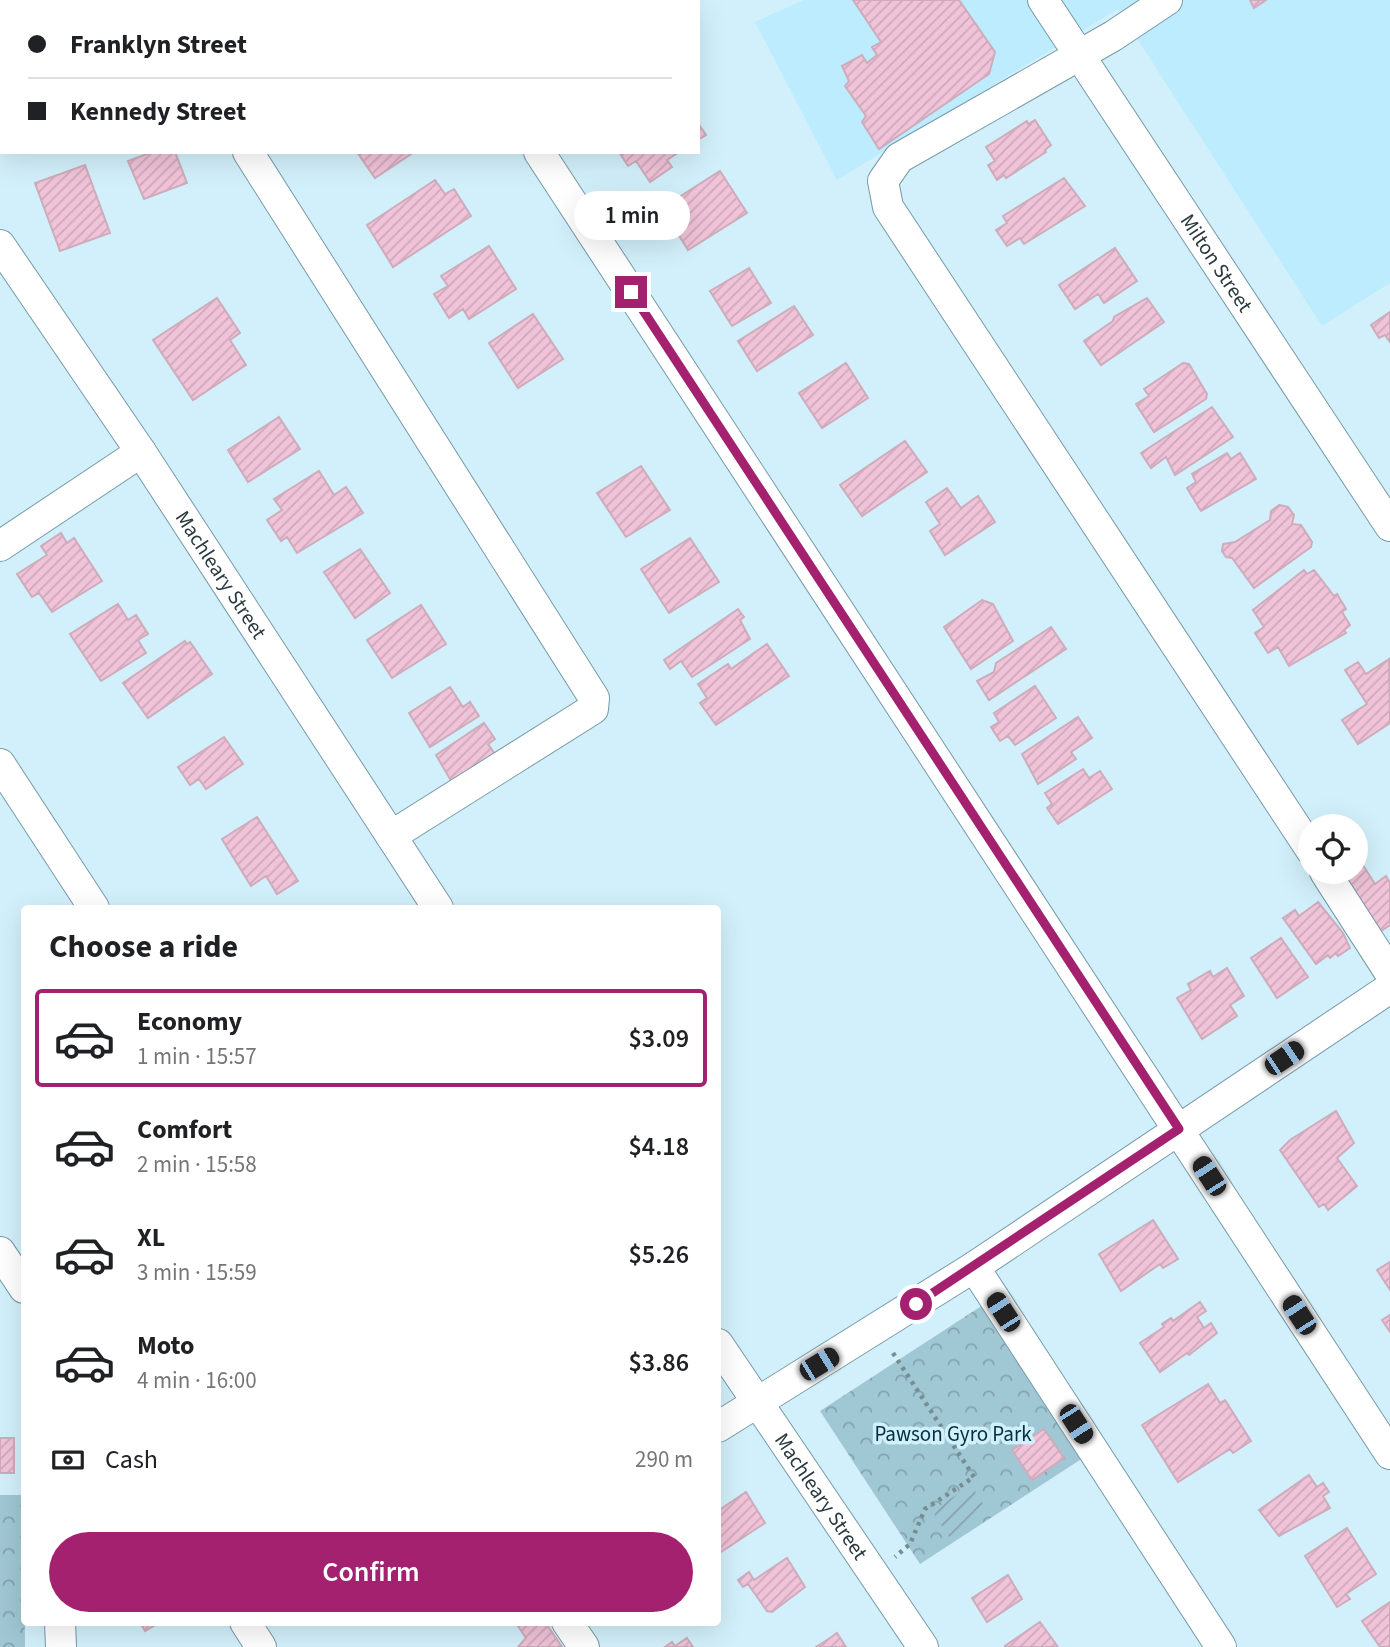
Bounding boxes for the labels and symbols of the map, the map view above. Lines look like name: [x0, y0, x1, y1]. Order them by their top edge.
callout: 1 min: [573, 190, 689, 240]
street label: Milton Street: [1173, 208, 1260, 318]
route end: [615, 276, 647, 308]
street label: Machleary Street: [168, 505, 274, 645]
car: [1261, 1038, 1308, 1078]
car: [1189, 1153, 1230, 1199]
route start: [900, 1288, 932, 1320]
car: [983, 1289, 1024, 1335]
car: [1279, 1292, 1320, 1338]
car: [796, 1344, 843, 1384]
car: [1056, 1401, 1097, 1447]
park label: Pawson Gyro Park: [874, 1419, 1032, 1449]
street label: Machleary Street: [767, 1427, 875, 1566]

